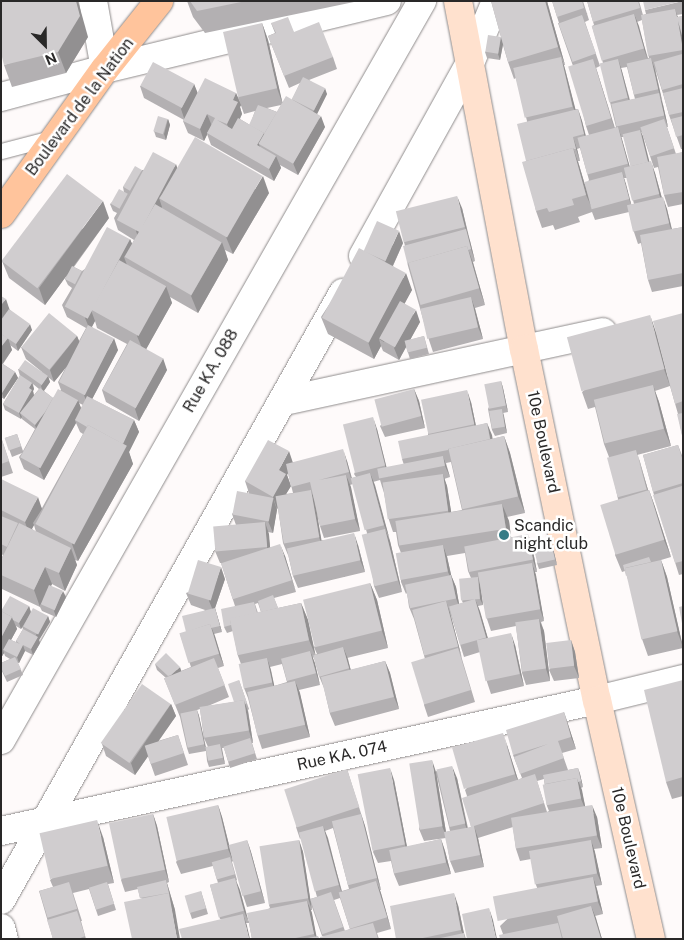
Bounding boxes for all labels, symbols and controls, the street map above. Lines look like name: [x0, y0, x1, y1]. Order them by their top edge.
north arrow: [20, 20, 70, 70]
street label: Boulevard de la Nation: [22, 34, 138, 180]
street label: Rue KA. 088: [179, 326, 243, 416]
street label: 10e Boulevard: [523, 389, 563, 495]
place label: Scandic night club: [514, 516, 588, 554]
marker: Scandic night club: [498, 529, 510, 541]
street label: Rue KA. 074: [295, 737, 389, 775]
street label: 10e Boulevard: [607, 785, 649, 891]

